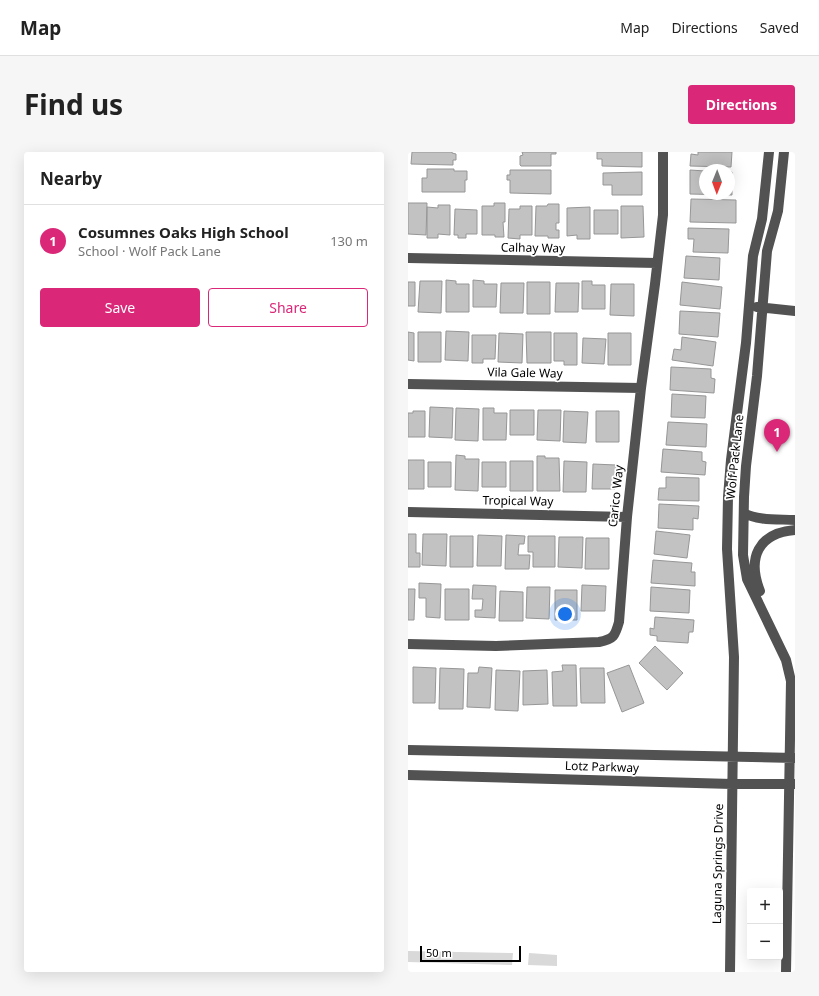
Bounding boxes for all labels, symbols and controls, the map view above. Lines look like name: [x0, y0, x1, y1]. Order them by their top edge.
text: Map: [20, 15, 61, 41]
text: Map: [620, 18, 649, 37]
text: Directions: [671, 18, 738, 37]
text: Saved: [760, 18, 799, 37]
text: Find us: [24, 85, 123, 123]
button: Directions: [688, 85, 795, 124]
north arrow: [699, 164, 735, 200]
text: Nearby: [40, 167, 102, 190]
text: Cosumnes Oaks High School: [78, 222, 289, 242]
text: 1: [49, 232, 57, 250]
text: 130 m: [330, 232, 368, 250]
street label: Calhay Way: [501, 238, 566, 257]
text: School · Wolf Pack Lane: [78, 242, 221, 260]
button: Save: [40, 288, 200, 327]
button: Share: [208, 288, 368, 327]
street label: Vila Gale Way: [487, 363, 564, 382]
street label: Wolf Pack Lane: [722, 414, 747, 500]
pin: 1: [764, 419, 790, 452]
street label: Carico Way: [604, 463, 627, 528]
street label: Tropical Way: [482, 491, 555, 510]
your location: [555, 604, 575, 624]
street label: Lotz Parkway: [565, 757, 640, 776]
street label: Laguna Springs Drive: [708, 803, 727, 924]
map controls: [747, 888, 783, 960]
button: +: [747, 888, 783, 924]
button: −: [747, 924, 783, 960]
scale bar: [420, 944, 521, 963]
text: 50 m: [426, 945, 452, 960]

